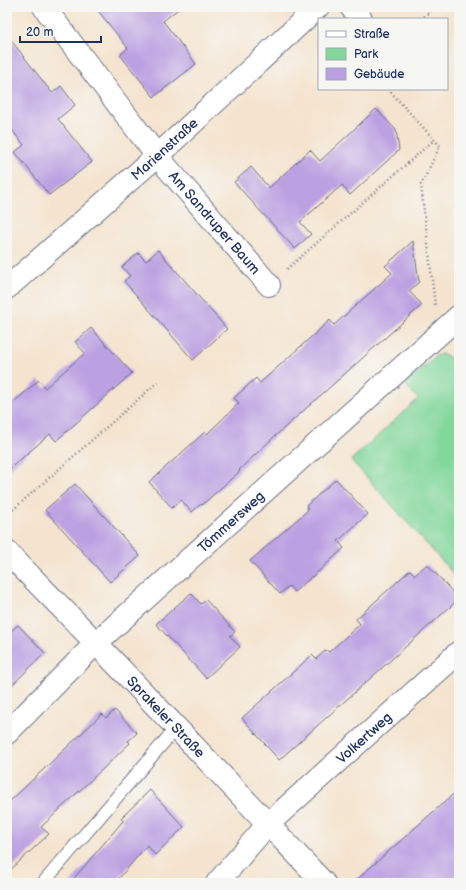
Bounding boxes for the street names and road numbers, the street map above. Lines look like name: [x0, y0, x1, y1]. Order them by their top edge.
street label: Marienstraße: [127, 114, 201, 184]
street label: Am Sandruper Baum: [165, 167, 264, 278]
street label: Tömmersweg: [194, 487, 268, 556]
street label: Sprakeler Straße: [123, 673, 209, 761]
street label: Volkertweg: [333, 708, 395, 767]

